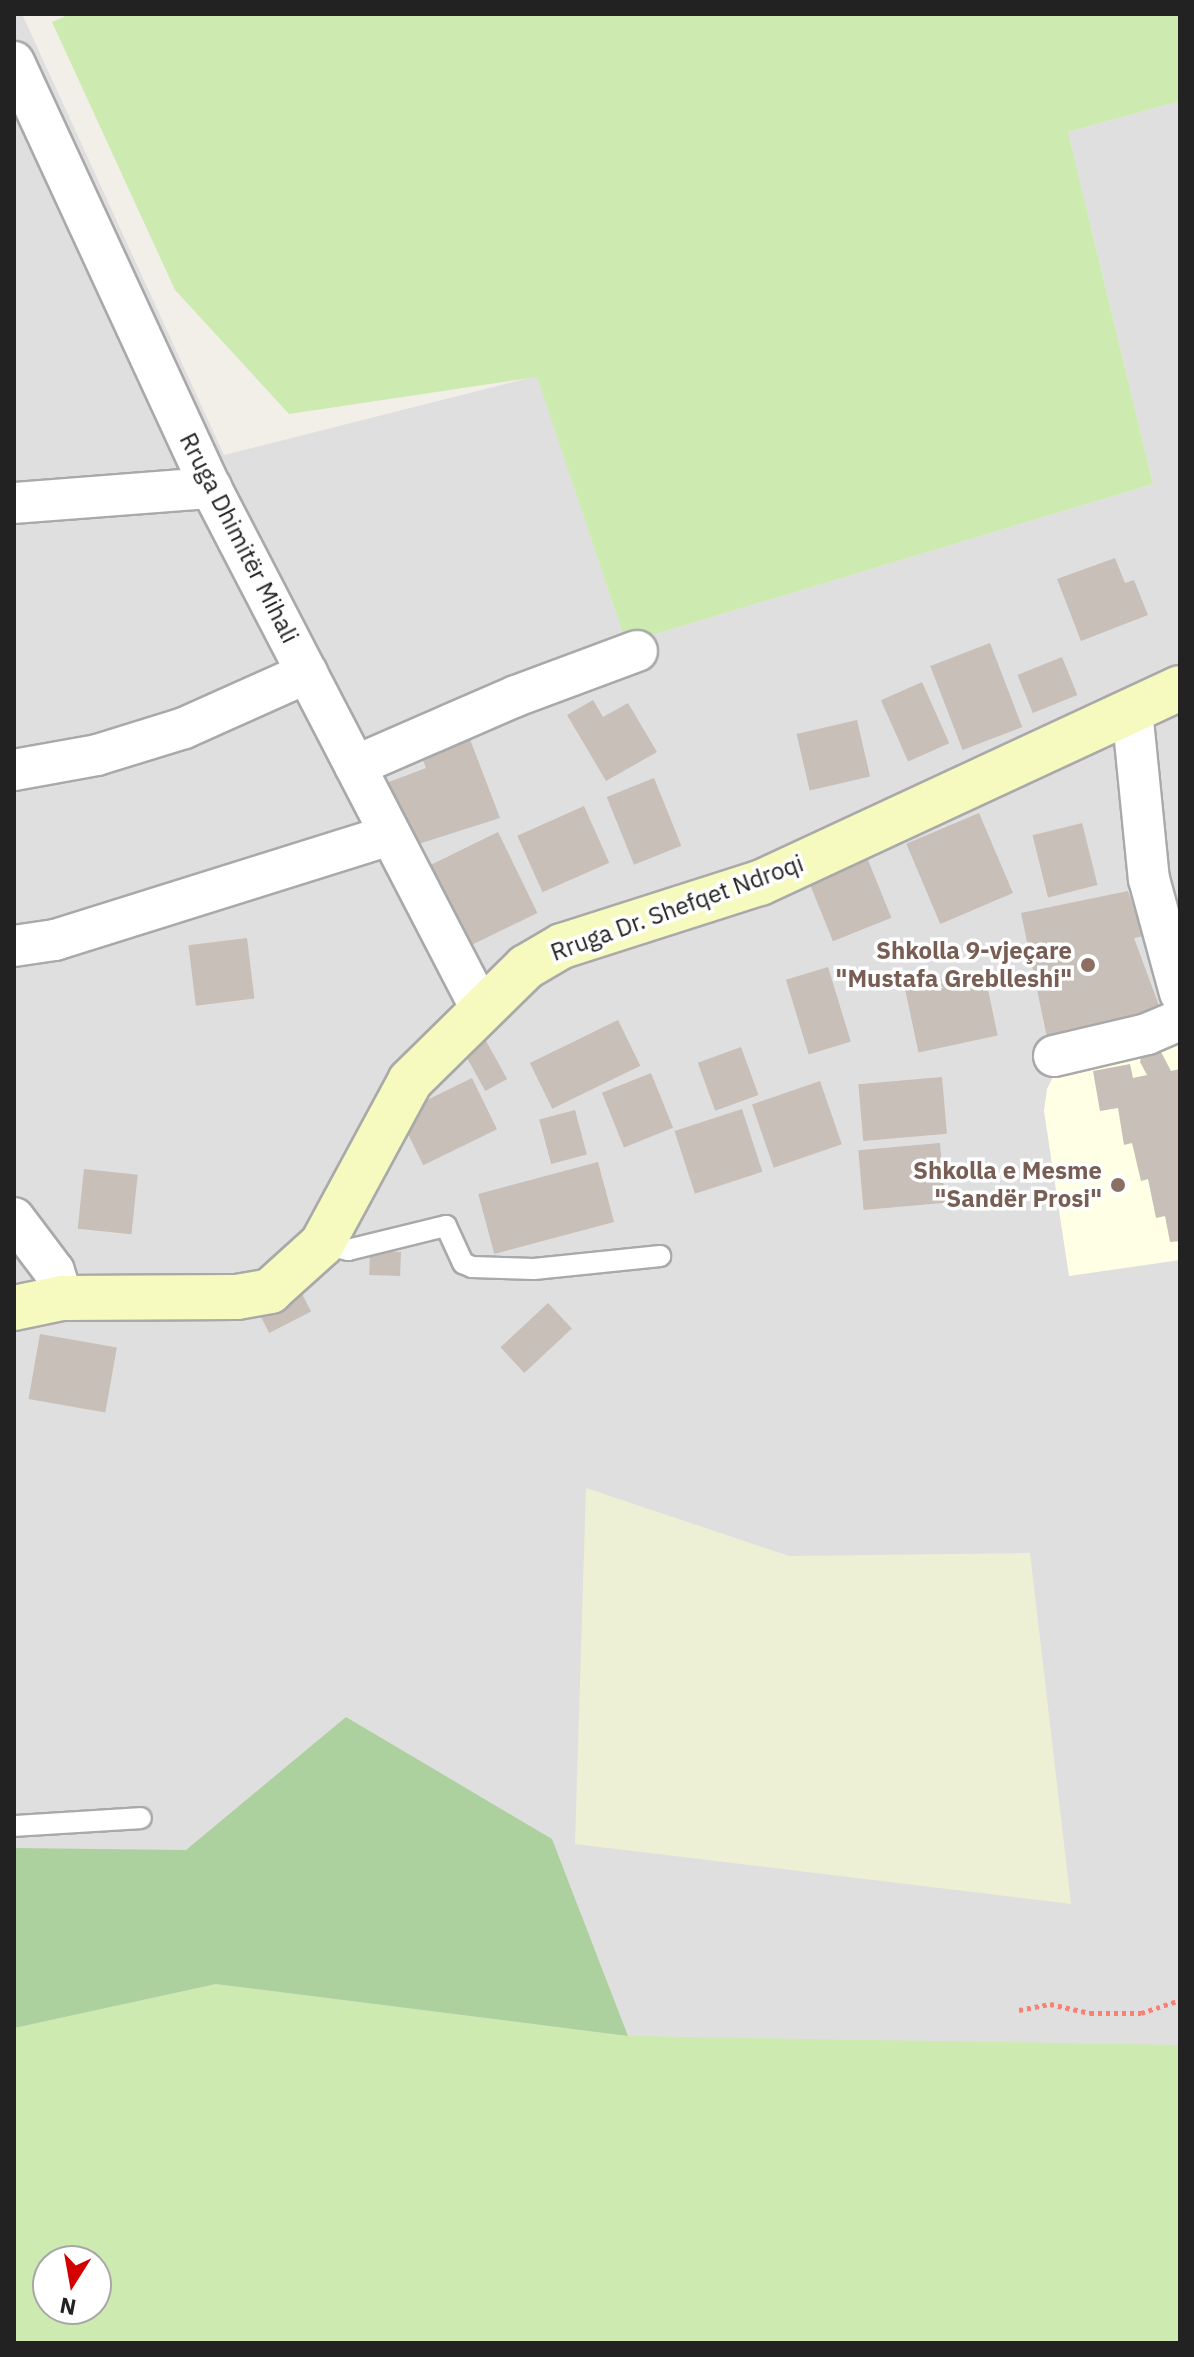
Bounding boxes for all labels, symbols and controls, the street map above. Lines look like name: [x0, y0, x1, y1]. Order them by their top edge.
street label: Rruga Dhimitër Mihali: [174, 428, 304, 648]
street label: Rruga Dr. Shefqet Ndroqi: [547, 849, 807, 967]
place label: Shkolla 9-vjeçare "Mustafa Greblleshi": [836, 937, 1072, 993]
marker: Shkolla 9-vjeçare "Mustafa Greblleshi": [1079, 956, 1097, 974]
place label: Shkolla e Mesme "Sandër Prosi": [913, 1157, 1102, 1213]
marker: Shkolla e Mesme "Sandër Prosi": [1109, 1176, 1127, 1194]
north arrow: [32, 2245, 112, 2325]
text: N: [57, 2291, 78, 2323]

